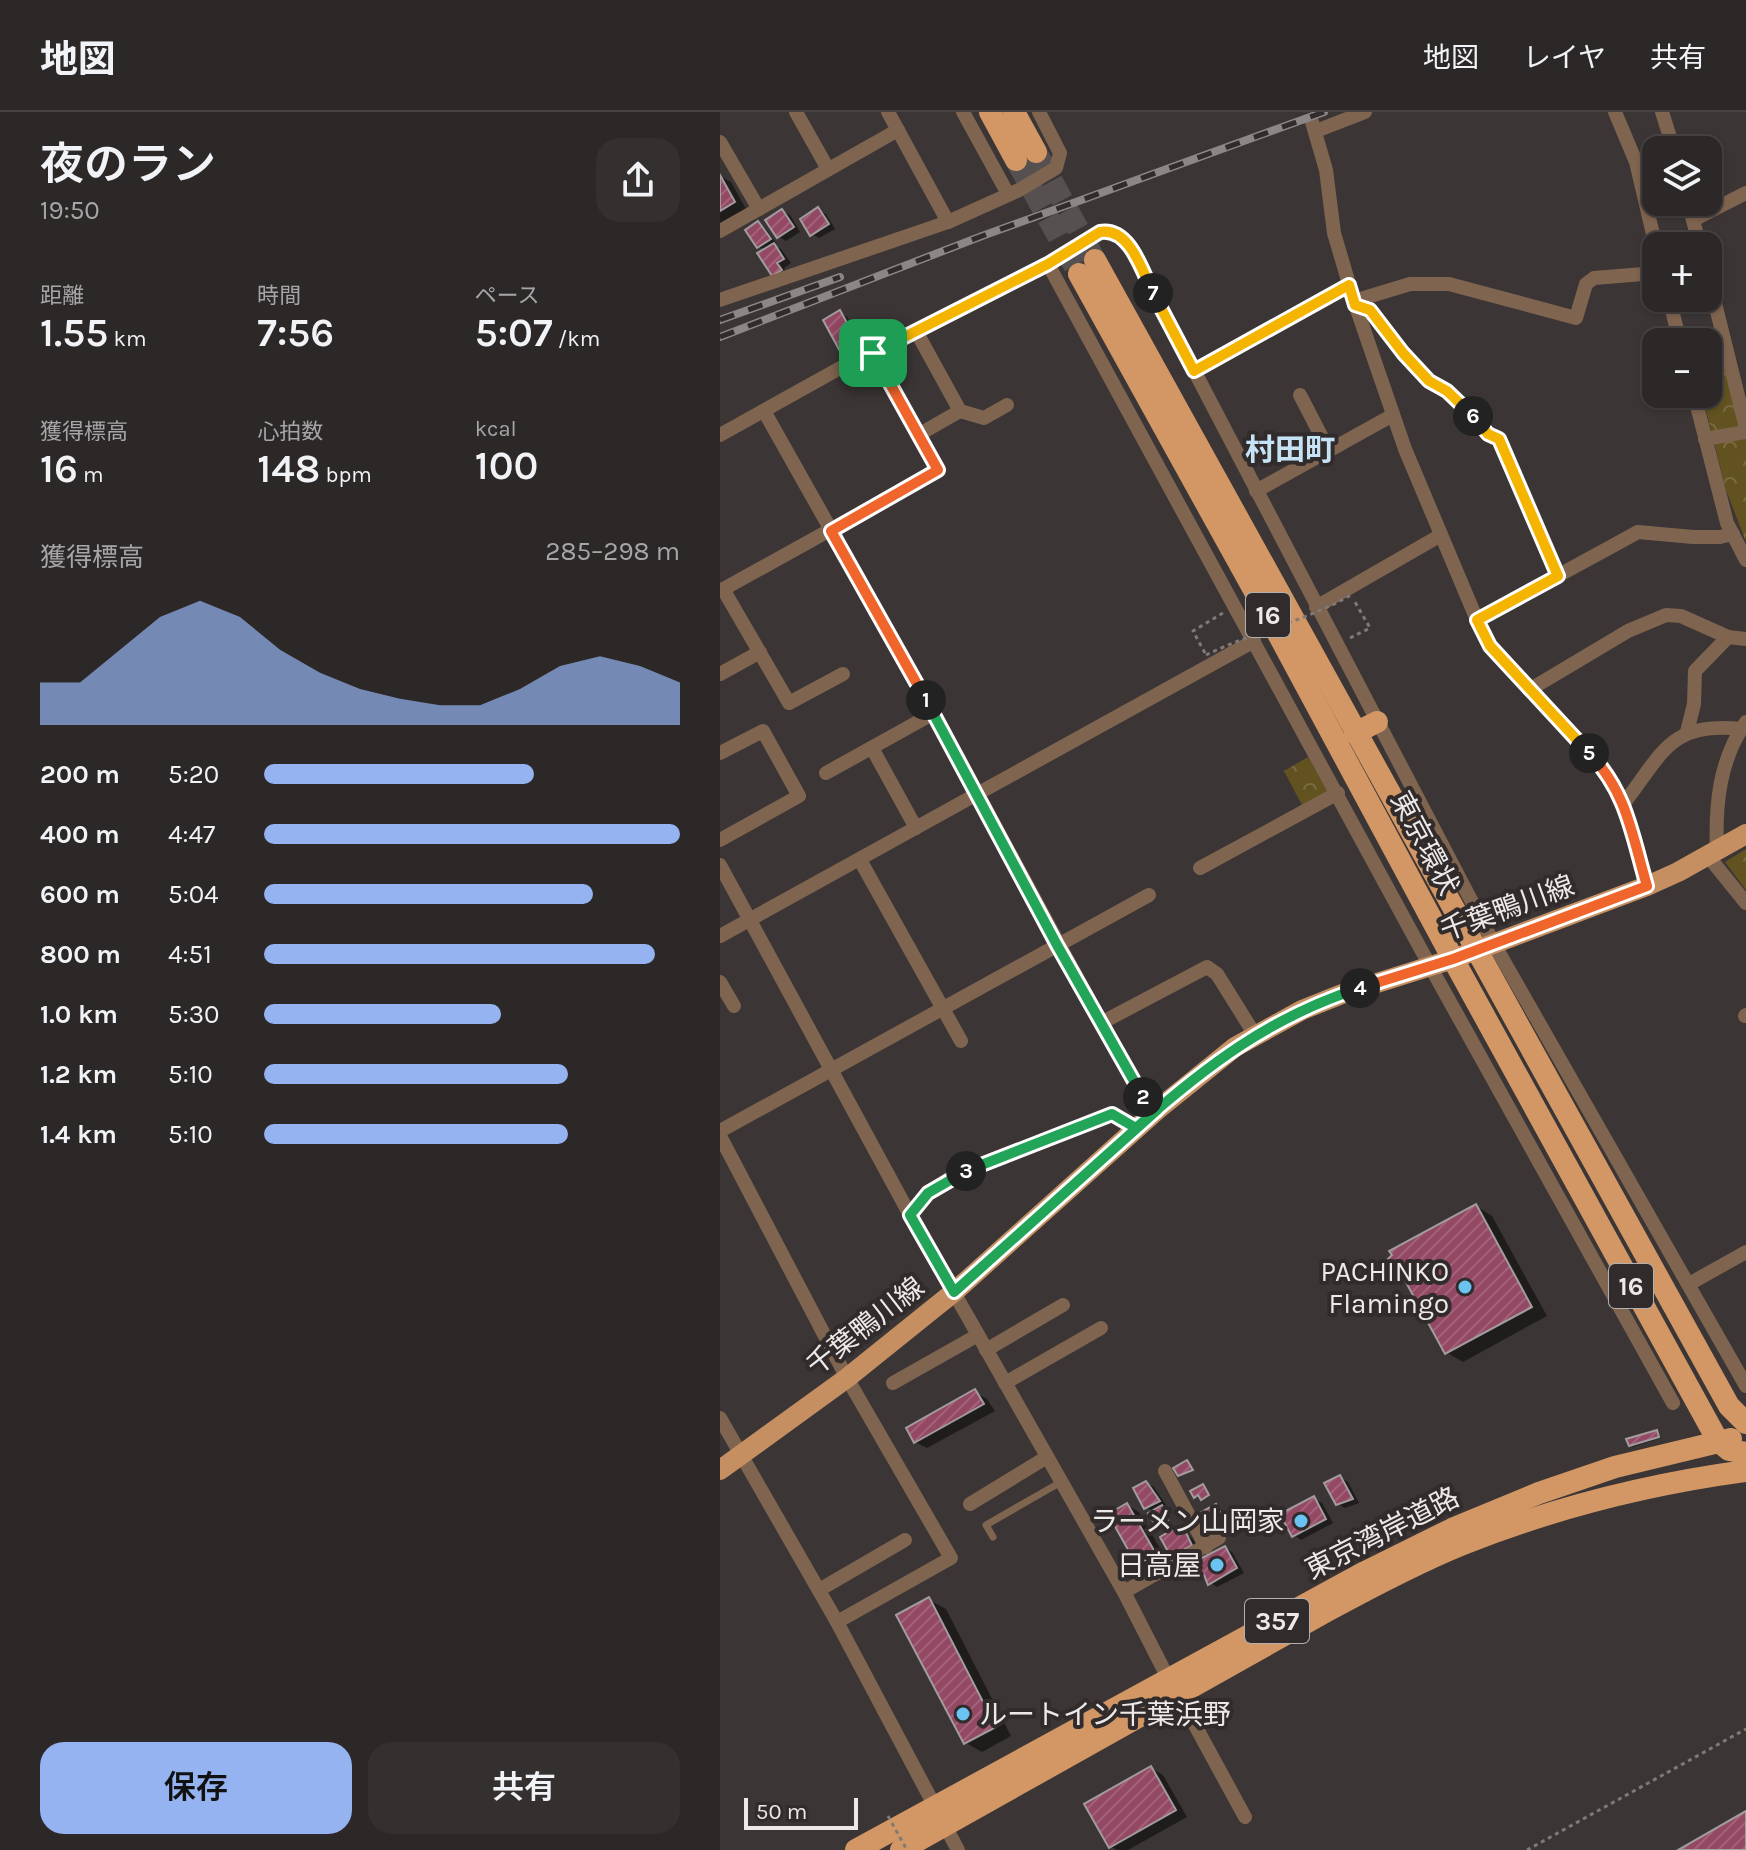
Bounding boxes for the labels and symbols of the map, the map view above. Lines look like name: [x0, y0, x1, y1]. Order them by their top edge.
pin: 7: [1133, 273, 1173, 313]
pin: [839, 319, 907, 387]
pin: 6: [1453, 396, 1493, 436]
district label: 村田町: [1245, 432, 1335, 468]
road number: 16: [1246, 593, 1290, 637]
pin: 1: [906, 680, 946, 720]
pin: 5: [1569, 733, 1609, 773]
street label: 東京環状: [1384, 786, 1466, 900]
street label: 千葉鴨川線: [1436, 869, 1578, 947]
pin: 4: [1340, 968, 1380, 1008]
pin: 2: [1123, 1077, 1163, 1117]
pin: 3: [946, 1151, 986, 1191]
place label: PACHINKO Flamingo: [1321, 1255, 1449, 1320]
road number: 16: [1609, 1264, 1653, 1308]
street label: 千葉鴨川線: [800, 1270, 930, 1382]
marker: PACHINKO Flamingo: [1456, 1278, 1474, 1296]
street label: 東京湾岸道路: [1300, 1480, 1464, 1586]
place label: ラーメン山岡家: [1090, 1505, 1285, 1538]
marker: ラーメン山岡家: [1292, 1512, 1310, 1530]
place label: 日高屋: [1117, 1549, 1201, 1582]
marker: 日高屋: [1208, 1556, 1226, 1574]
road number: 357: [1245, 1599, 1309, 1643]
place label: ルートイン千葉浜野: [979, 1698, 1231, 1731]
marker: ルートイン千葉浜野: [954, 1705, 972, 1723]
scale bar: [744, 1794, 858, 1830]

